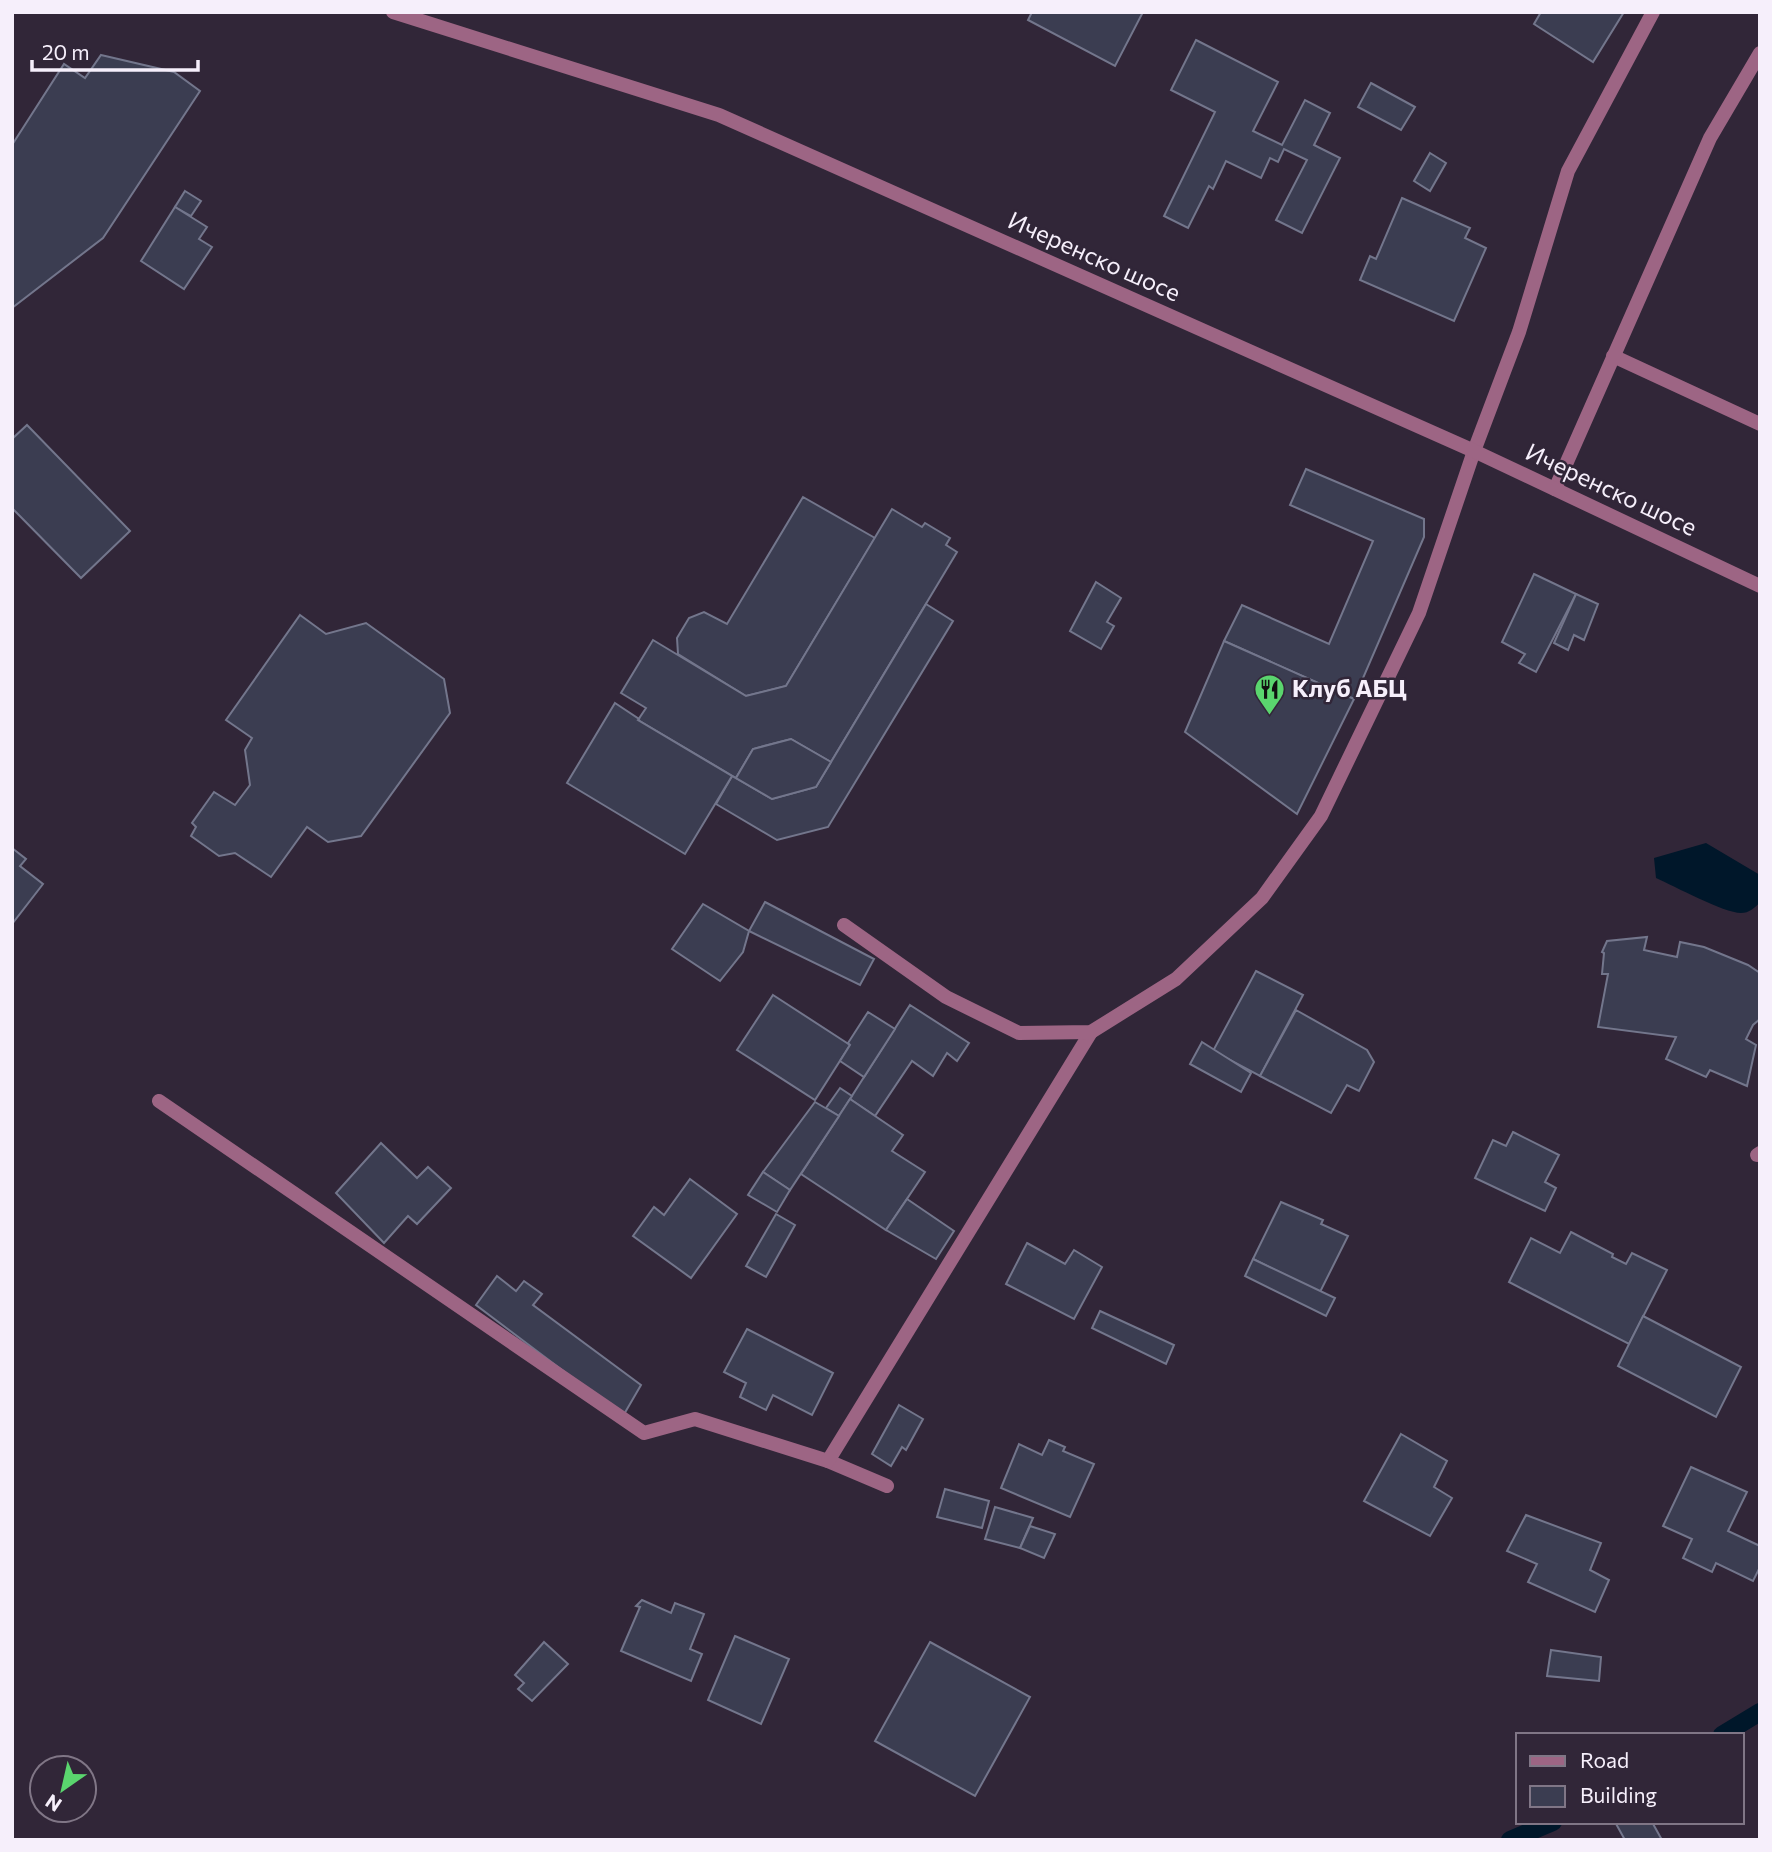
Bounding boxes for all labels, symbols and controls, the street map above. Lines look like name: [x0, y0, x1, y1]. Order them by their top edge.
scale bar: [32, 28, 198, 72]
text: 20 m: [42, 39, 90, 64]
street label: Ичеренско шосе: [1004, 205, 1185, 307]
street label: Ичеренско шосе: [1521, 436, 1702, 541]
restaurant icon: Клуб АБЦ: [1252, 672, 1286, 716]
place label: Клуб АБЦ: [1292, 673, 1407, 702]
legend: [1516, 1733, 1744, 1824]
text: Road: [1580, 1747, 1629, 1772]
north arrow: [28, 1754, 98, 1824]
text: Building: [1580, 1782, 1657, 1807]
text: N: [41, 1790, 66, 1817]

